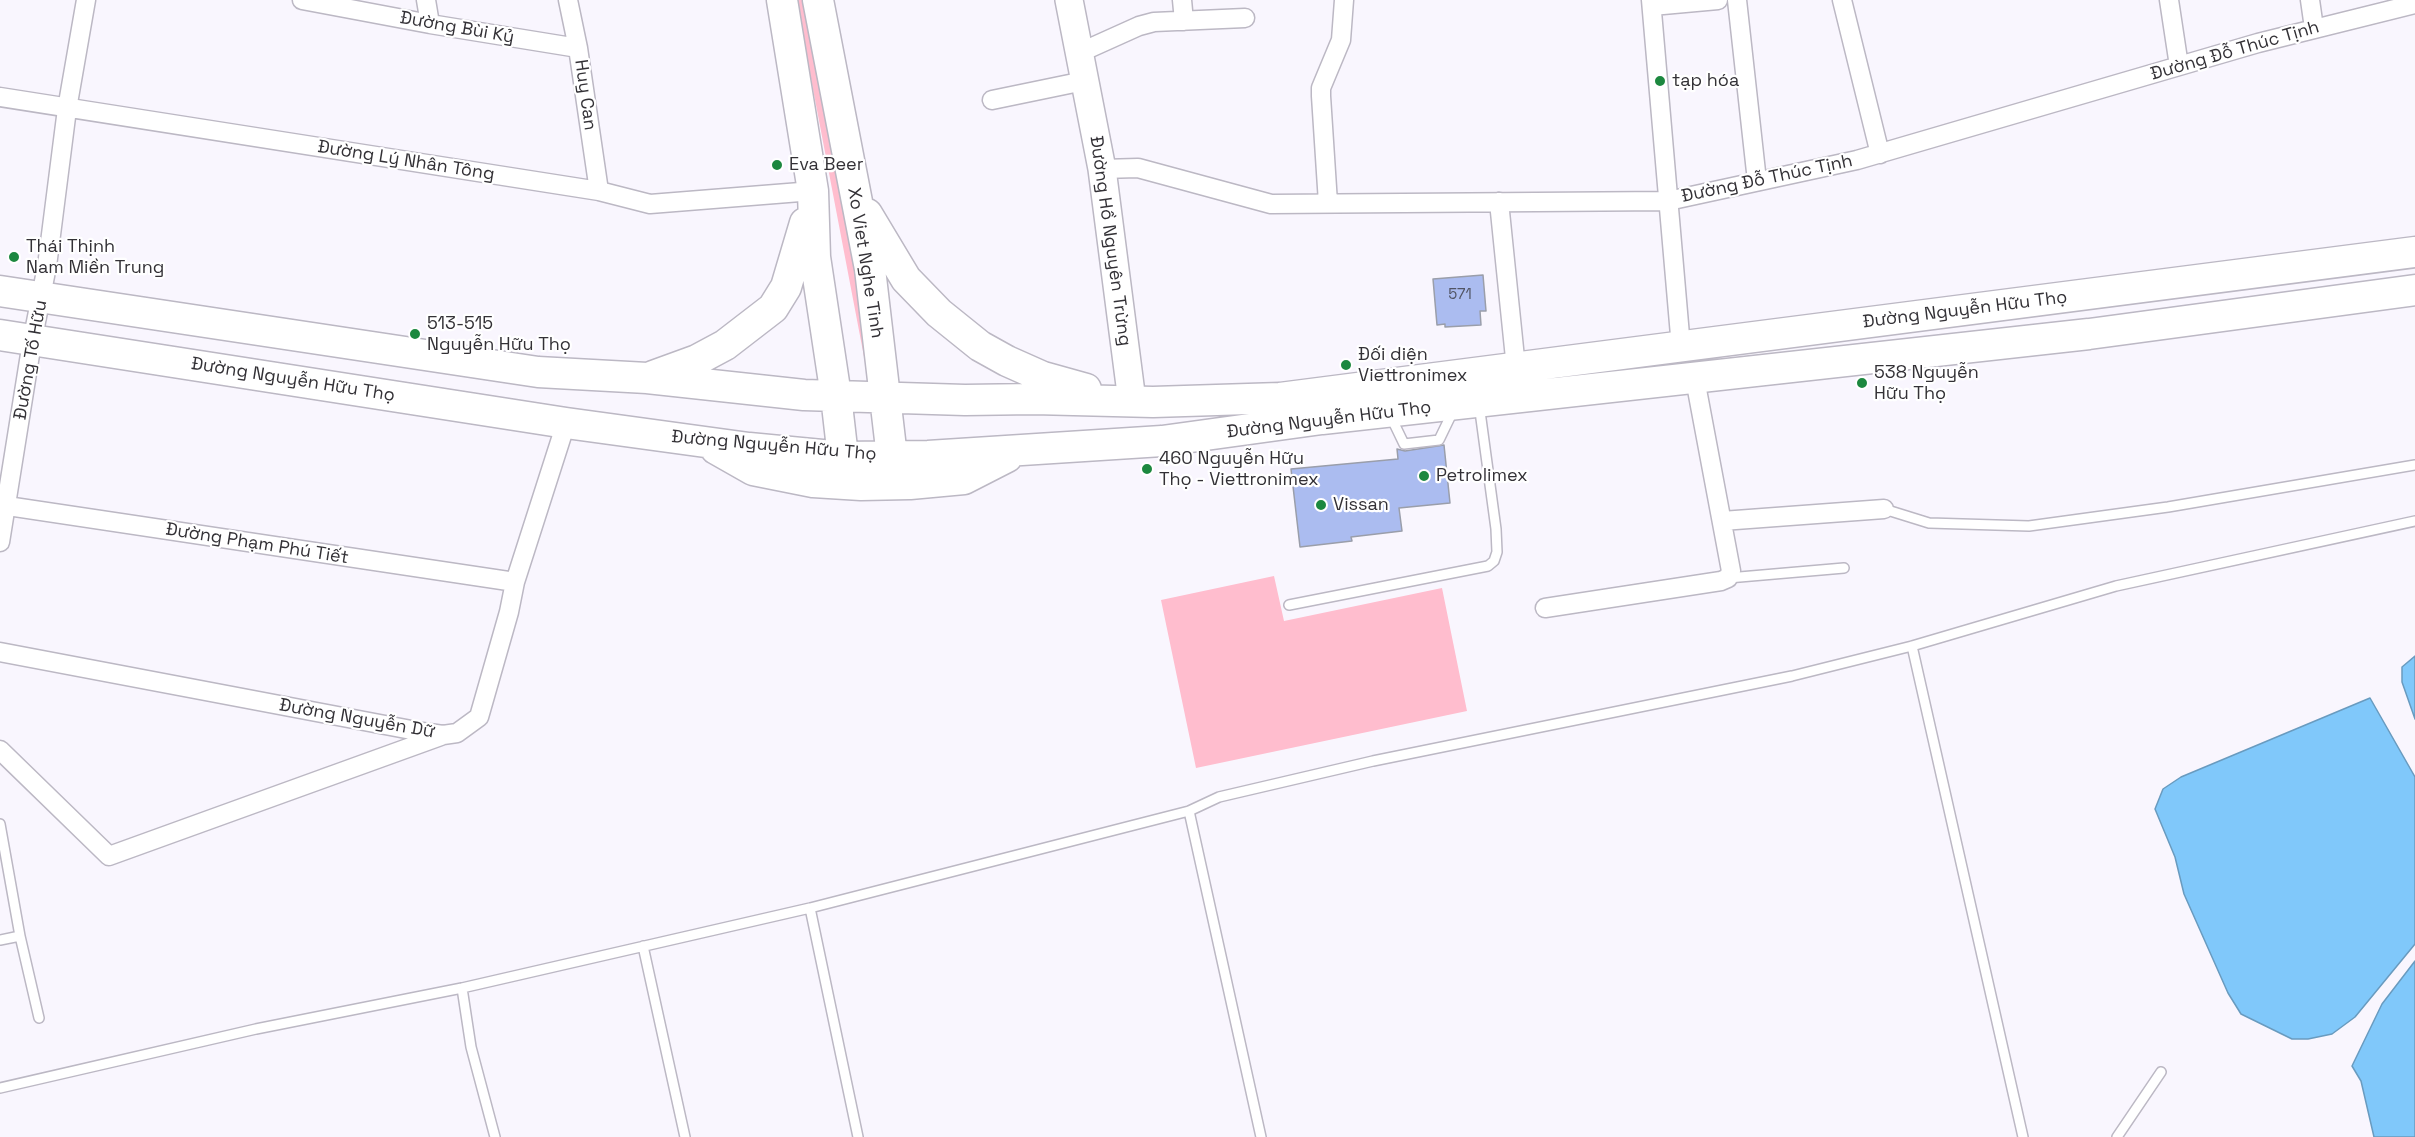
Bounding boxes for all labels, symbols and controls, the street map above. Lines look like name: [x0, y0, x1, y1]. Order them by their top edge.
street label: Đường Bùi Kỷ: [398, 7, 516, 49]
street label: Đường Đỗ Thúc Tịnh: [2148, 17, 2322, 85]
street label: Huy Can: [569, 58, 601, 132]
place label: tạp hóa: [1672, 70, 1739, 92]
marker: tạp hóa: [1653, 74, 1667, 88]
street label: Đường Hồ Nguyên Trừng: [1085, 135, 1135, 347]
street label: Đường Lý Nhân Tông: [316, 136, 496, 186]
street label: Đường Đỗ Thúc Tịnh: [1679, 150, 1855, 208]
place label: Eva Beer: [789, 154, 864, 176]
marker: Eva Beer: [770, 158, 784, 172]
street label: Xo Viet Nghe Tinh: [842, 186, 888, 340]
place label: Thái Thịnh Nam Miền Trung: [26, 236, 164, 278]
marker: Thái Thịnh Nam Miền Trung: [7, 250, 21, 264]
house number: 571: [1448, 286, 1472, 304]
street label: Đường Nguyễn Hữu Thọ: [1862, 287, 2068, 333]
street label: Đường Tố Hữu: [10, 298, 52, 422]
place label: 513-515 Nguyễn Hữu Thọ: [427, 313, 571, 356]
marker: 513-515 Nguyễn Hữu Thọ: [408, 327, 422, 341]
place label: Đối diện Viettronimex: [1358, 344, 1468, 386]
street label: Đường Nguyễn Hữu Thọ: [190, 353, 396, 407]
marker: Đối diện Viettronimex: [1339, 358, 1353, 372]
place label: 538 Nguyễn Hữu Thọ: [1874, 362, 1979, 404]
marker: 538 Nguyễn Hữu Thọ: [1855, 376, 1869, 390]
street label: Đường Nguyễn Hữu Thọ: [1226, 397, 1432, 443]
street label: Đường Nguyễn Hữu Thọ: [671, 426, 877, 466]
place label: 460 Nguyễn Hữu Thọ - Viettronimex: [1159, 448, 1319, 490]
marker: 460 Nguyễn Hữu Thọ - Viettronimex: [1140, 462, 1154, 476]
place label: Petrolimex: [1436, 465, 1528, 487]
marker: Petrolimex: [1417, 469, 1431, 483]
place label: Vissan: [1333, 494, 1389, 516]
marker: Vissan: [1314, 498, 1328, 512]
street label: Đường Phạm Phú Tiết: [164, 519, 350, 569]
street label: Đường Nguyễn Dữ: [278, 695, 436, 743]

